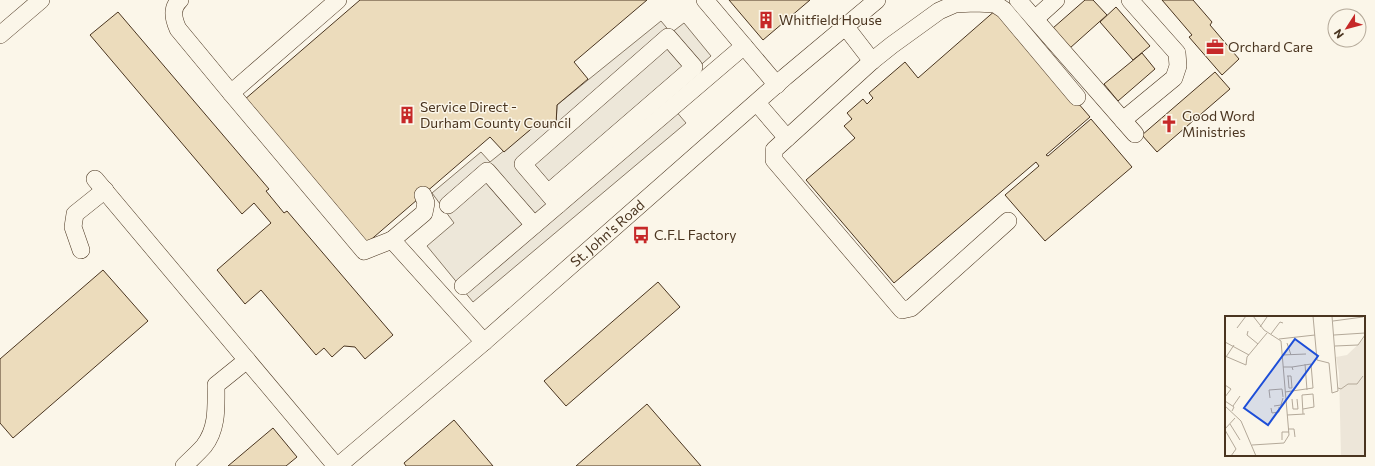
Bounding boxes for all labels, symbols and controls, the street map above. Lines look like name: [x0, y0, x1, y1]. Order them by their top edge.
north arrow: [1327, 8, 1367, 48]
building icon: Whitfield House: [756, 10, 776, 30]
place label: Whitfield House: [779, 11, 882, 28]
text: N: [1331, 27, 1346, 41]
office icon: Orchard Care: [1205, 37, 1225, 57]
place label: Orchard Care: [1228, 38, 1313, 55]
place label: Service Direct - Durham County Council: [420, 98, 571, 131]
building icon: Service Direct - Durham County Council: [397, 105, 417, 125]
place label: Good Word Ministries: [1182, 107, 1255, 140]
church icon: Good Word Ministries: [1159, 114, 1179, 134]
street label: St. John's Road: [567, 196, 648, 270]
bus stop icon: C.F.L Factory: [631, 225, 651, 245]
place label: C.F.L Factory: [654, 226, 737, 243]
inset map: [1225, 316, 1365, 456]

